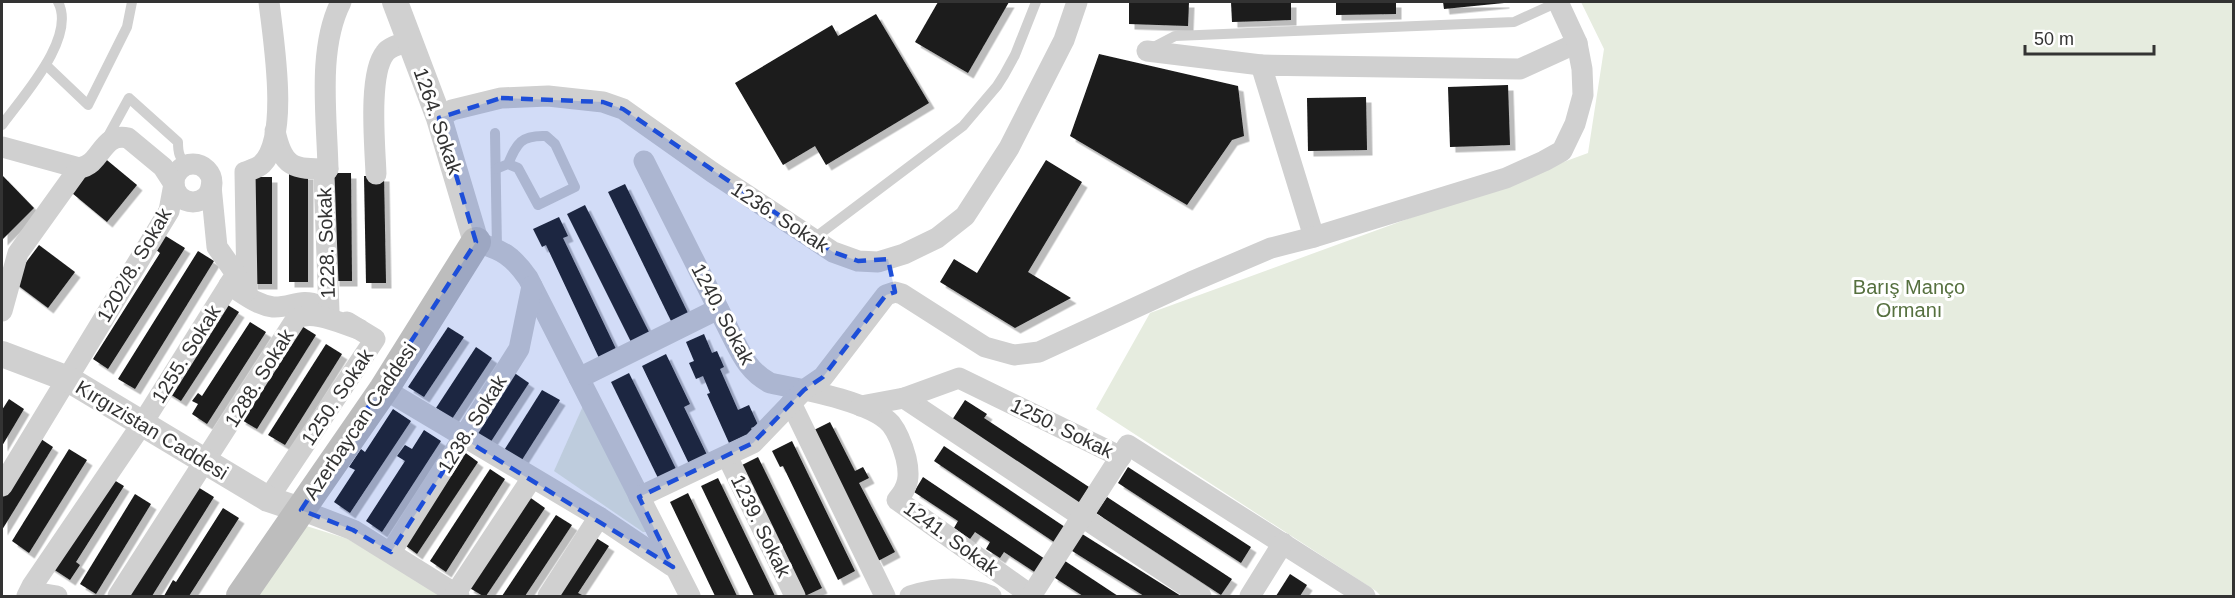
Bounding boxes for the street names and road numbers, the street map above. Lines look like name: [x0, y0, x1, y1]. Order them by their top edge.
street label: 1264. Sokak: [409, 65, 467, 178]
street label: 1236. Sokak: [727, 177, 833, 257]
street label: 1228. Sokak: [313, 186, 339, 299]
street label: 1202/8. Sokak: [93, 203, 176, 326]
street label: 1240. Sokak: [687, 260, 759, 369]
street label: 1255. Sokak: [147, 300, 225, 407]
street label: 1288. Sokak: [220, 324, 298, 431]
street label: Azerbaycan Caddesi: [299, 338, 421, 504]
street label: 1250. Sokak: [297, 344, 378, 449]
street label: 1238. Sokak: [433, 370, 511, 477]
street label: Kırgızistan Caddesi: [72, 376, 232, 484]
street label: 1250. Sokak: [1007, 394, 1118, 463]
street label: 1239. Sokak: [727, 471, 796, 582]
street label: 1241. Sokak: [900, 496, 1003, 580]

